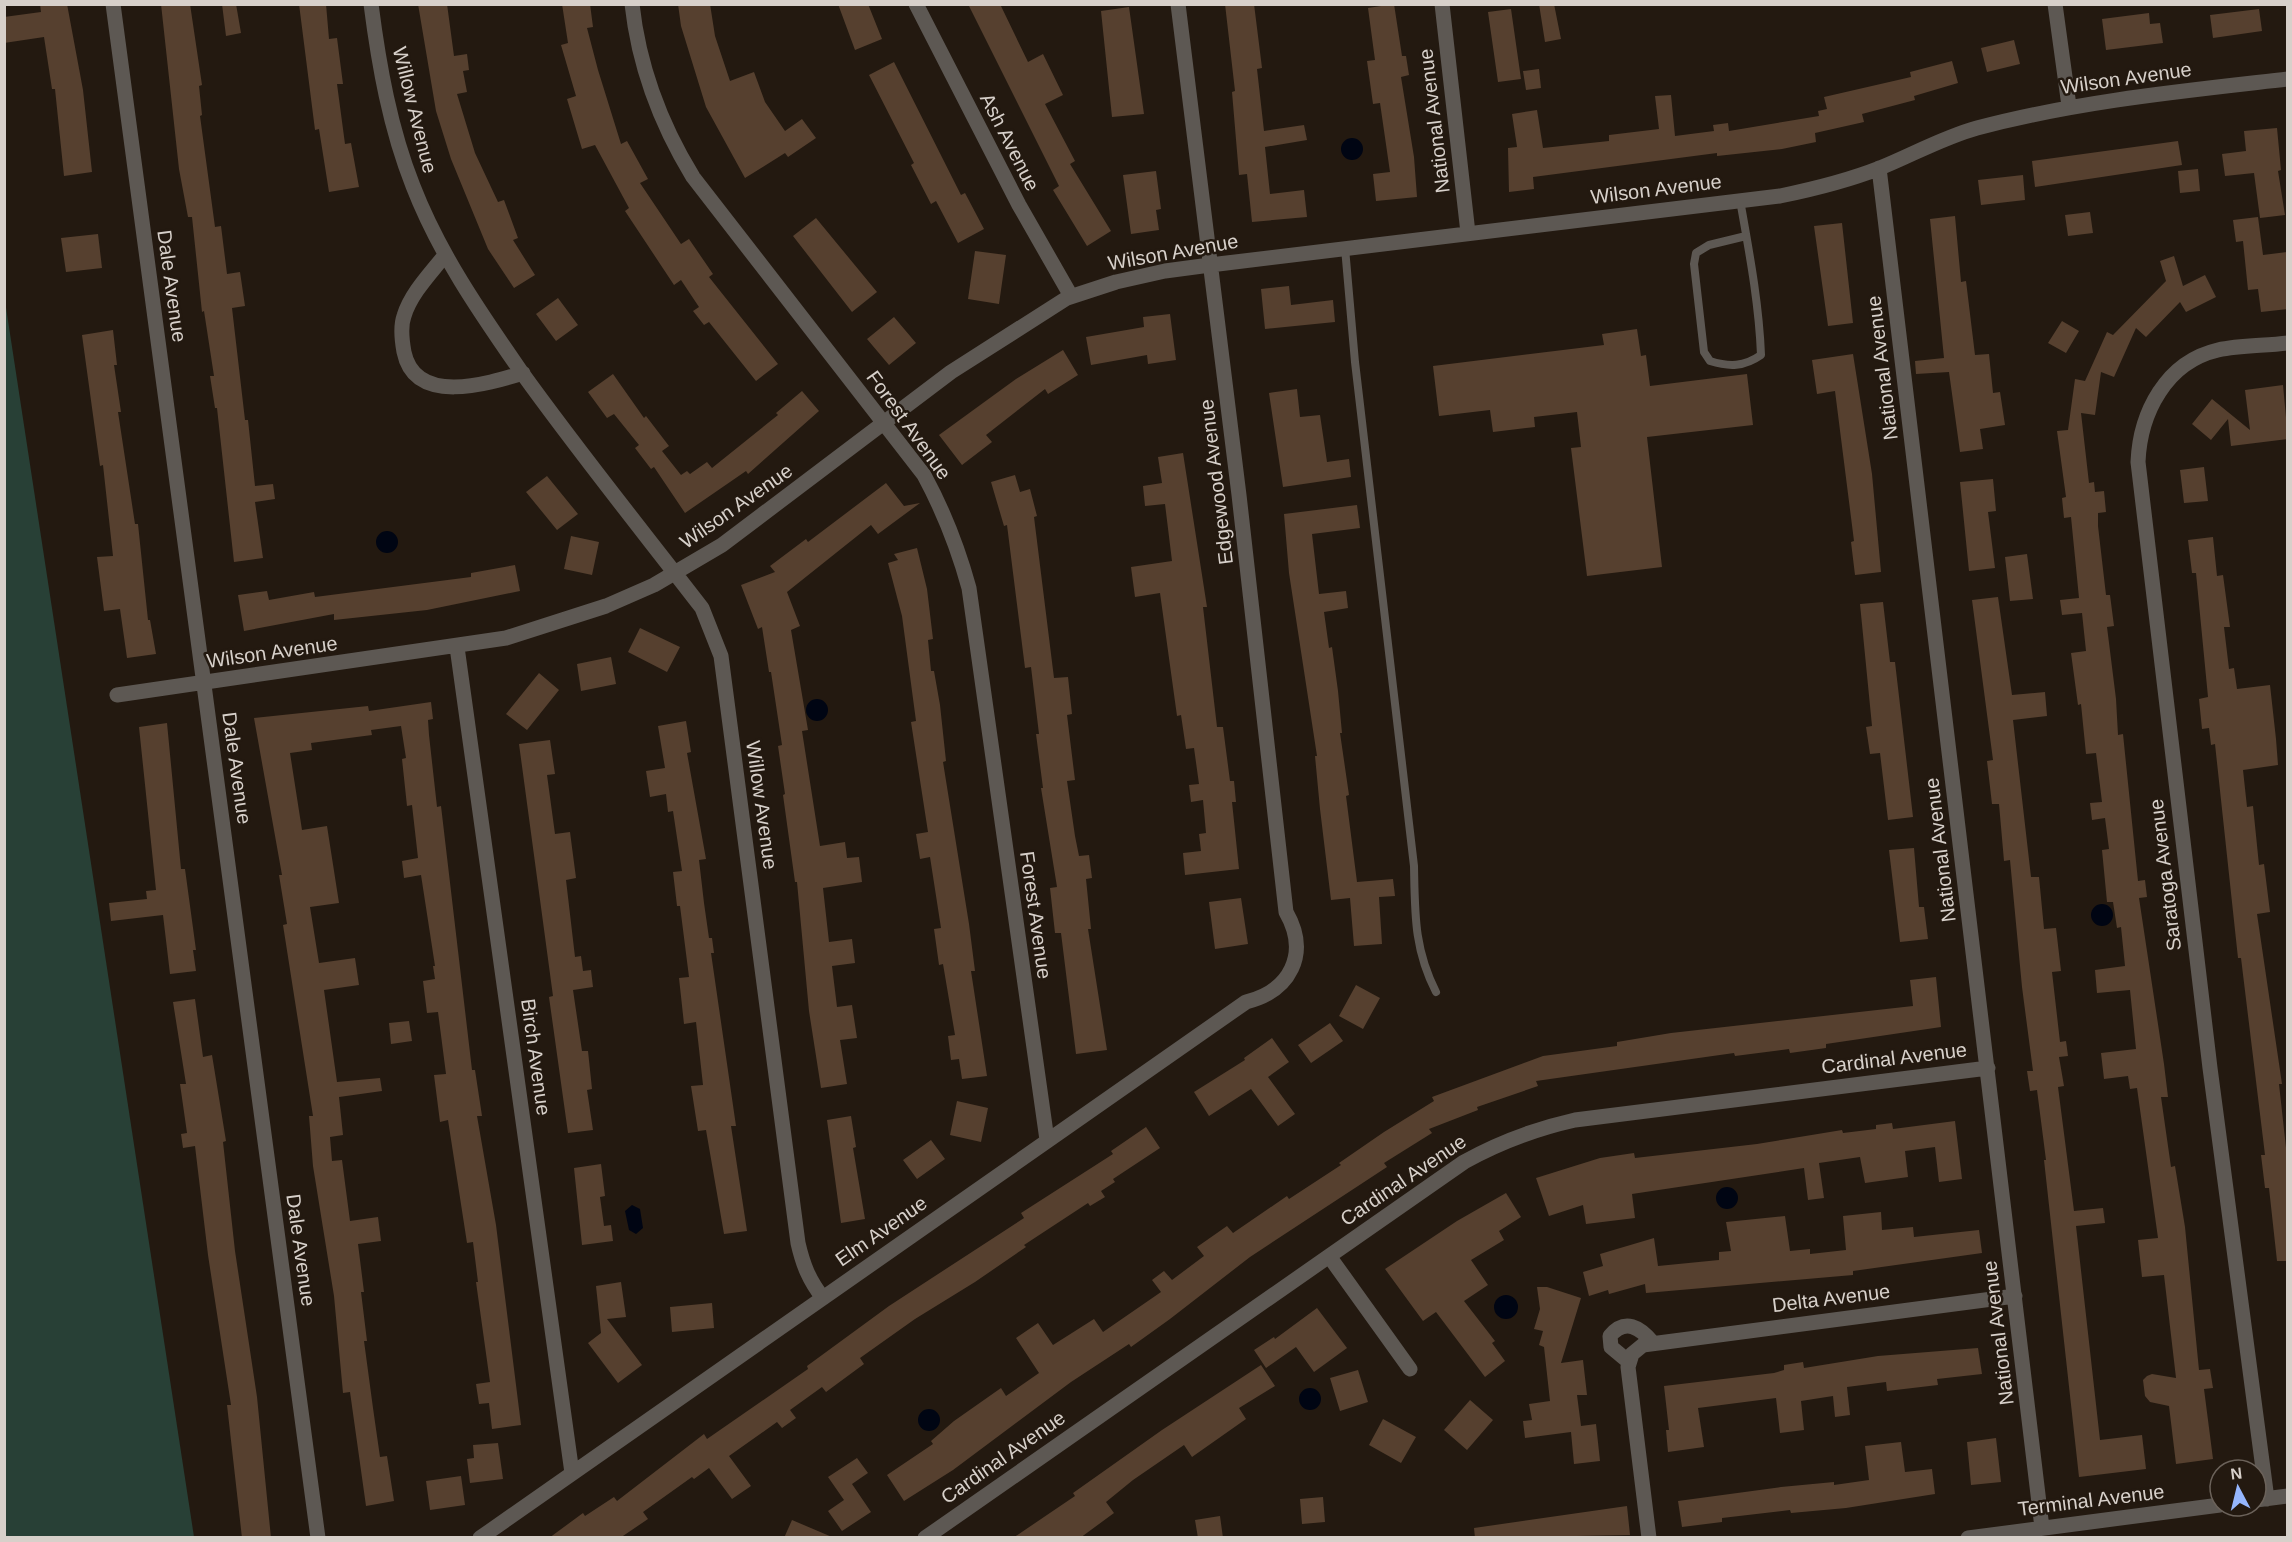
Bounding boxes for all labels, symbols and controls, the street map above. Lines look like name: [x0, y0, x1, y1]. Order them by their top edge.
street label: Willow Avenue: [389, 44, 441, 176]
street label: National Avenue: [1414, 48, 1454, 194]
street label: Wilson Avenue: [2059, 58, 2193, 98]
street label: Ash Avenue: [976, 90, 1044, 194]
street label: Wilson Avenue: [1589, 170, 1723, 208]
street label: Dale Avenue: [153, 228, 191, 344]
street label: Wilson Avenue: [1106, 230, 1240, 274]
street label: National Avenue: [1862, 295, 1902, 441]
street label: Forest Avenue: [862, 367, 956, 483]
street label: Edgewood Avenue: [1195, 398, 1237, 566]
street label: Wilson Avenue: [676, 459, 796, 553]
street label: Wilson Avenue: [205, 632, 339, 672]
street label: Dale Avenue: [218, 710, 256, 826]
street label: Willow Avenue: [742, 739, 782, 871]
street label: National Avenue: [1920, 777, 1960, 923]
street label: Saratoga Avenue: [2145, 798, 2185, 952]
street label: Forest Avenue: [1016, 850, 1056, 980]
street label: Birch Avenue: [517, 997, 555, 1117]
street label: Cardinal Avenue: [1820, 1038, 1968, 1078]
street label: Cardinal Avenue: [1336, 1130, 1470, 1230]
street label: Elm Avenue: [831, 1191, 931, 1271]
street label: Dale Avenue: [282, 1192, 320, 1308]
street label: National Avenue: [1978, 1260, 2018, 1406]
street label: Delta Avenue: [1771, 1280, 1891, 1316]
street label: Cardinal Avenue: [937, 1406, 1069, 1508]
north arrow: [2208, 1458, 2268, 1518]
text: N: [2229, 1464, 2243, 1483]
street label: Terminal Avenue: [2016, 1480, 2166, 1520]

